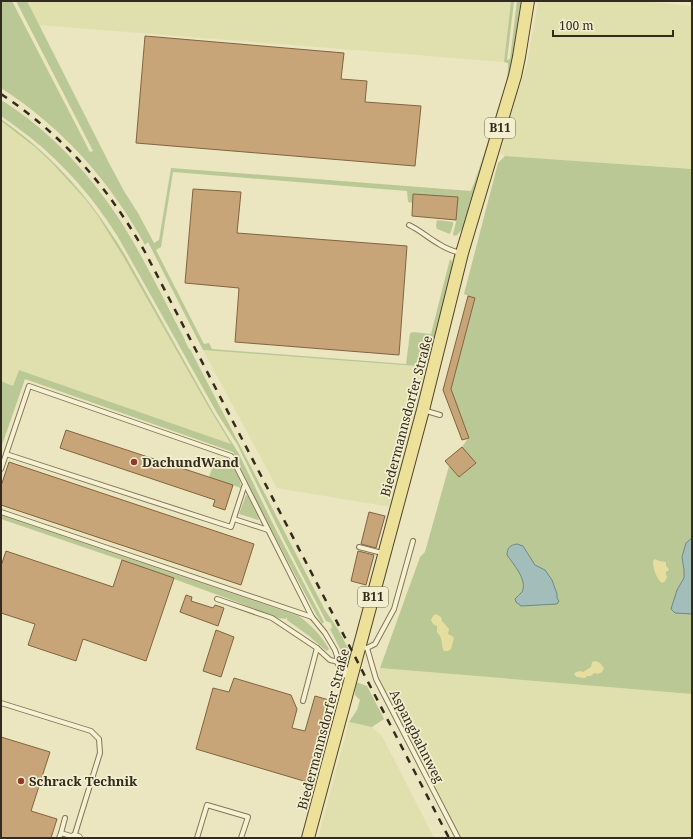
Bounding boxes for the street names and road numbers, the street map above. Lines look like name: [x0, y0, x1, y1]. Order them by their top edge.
road number: B11: [485, 118, 515, 138]
street label: Biedermannsdorfer Straße: [376, 333, 436, 498]
road number: B11: [358, 587, 388, 607]
street label: Biedermannsdorfer Straße: [293, 646, 353, 811]
street label: Aspangbahnweg: [386, 686, 448, 786]

